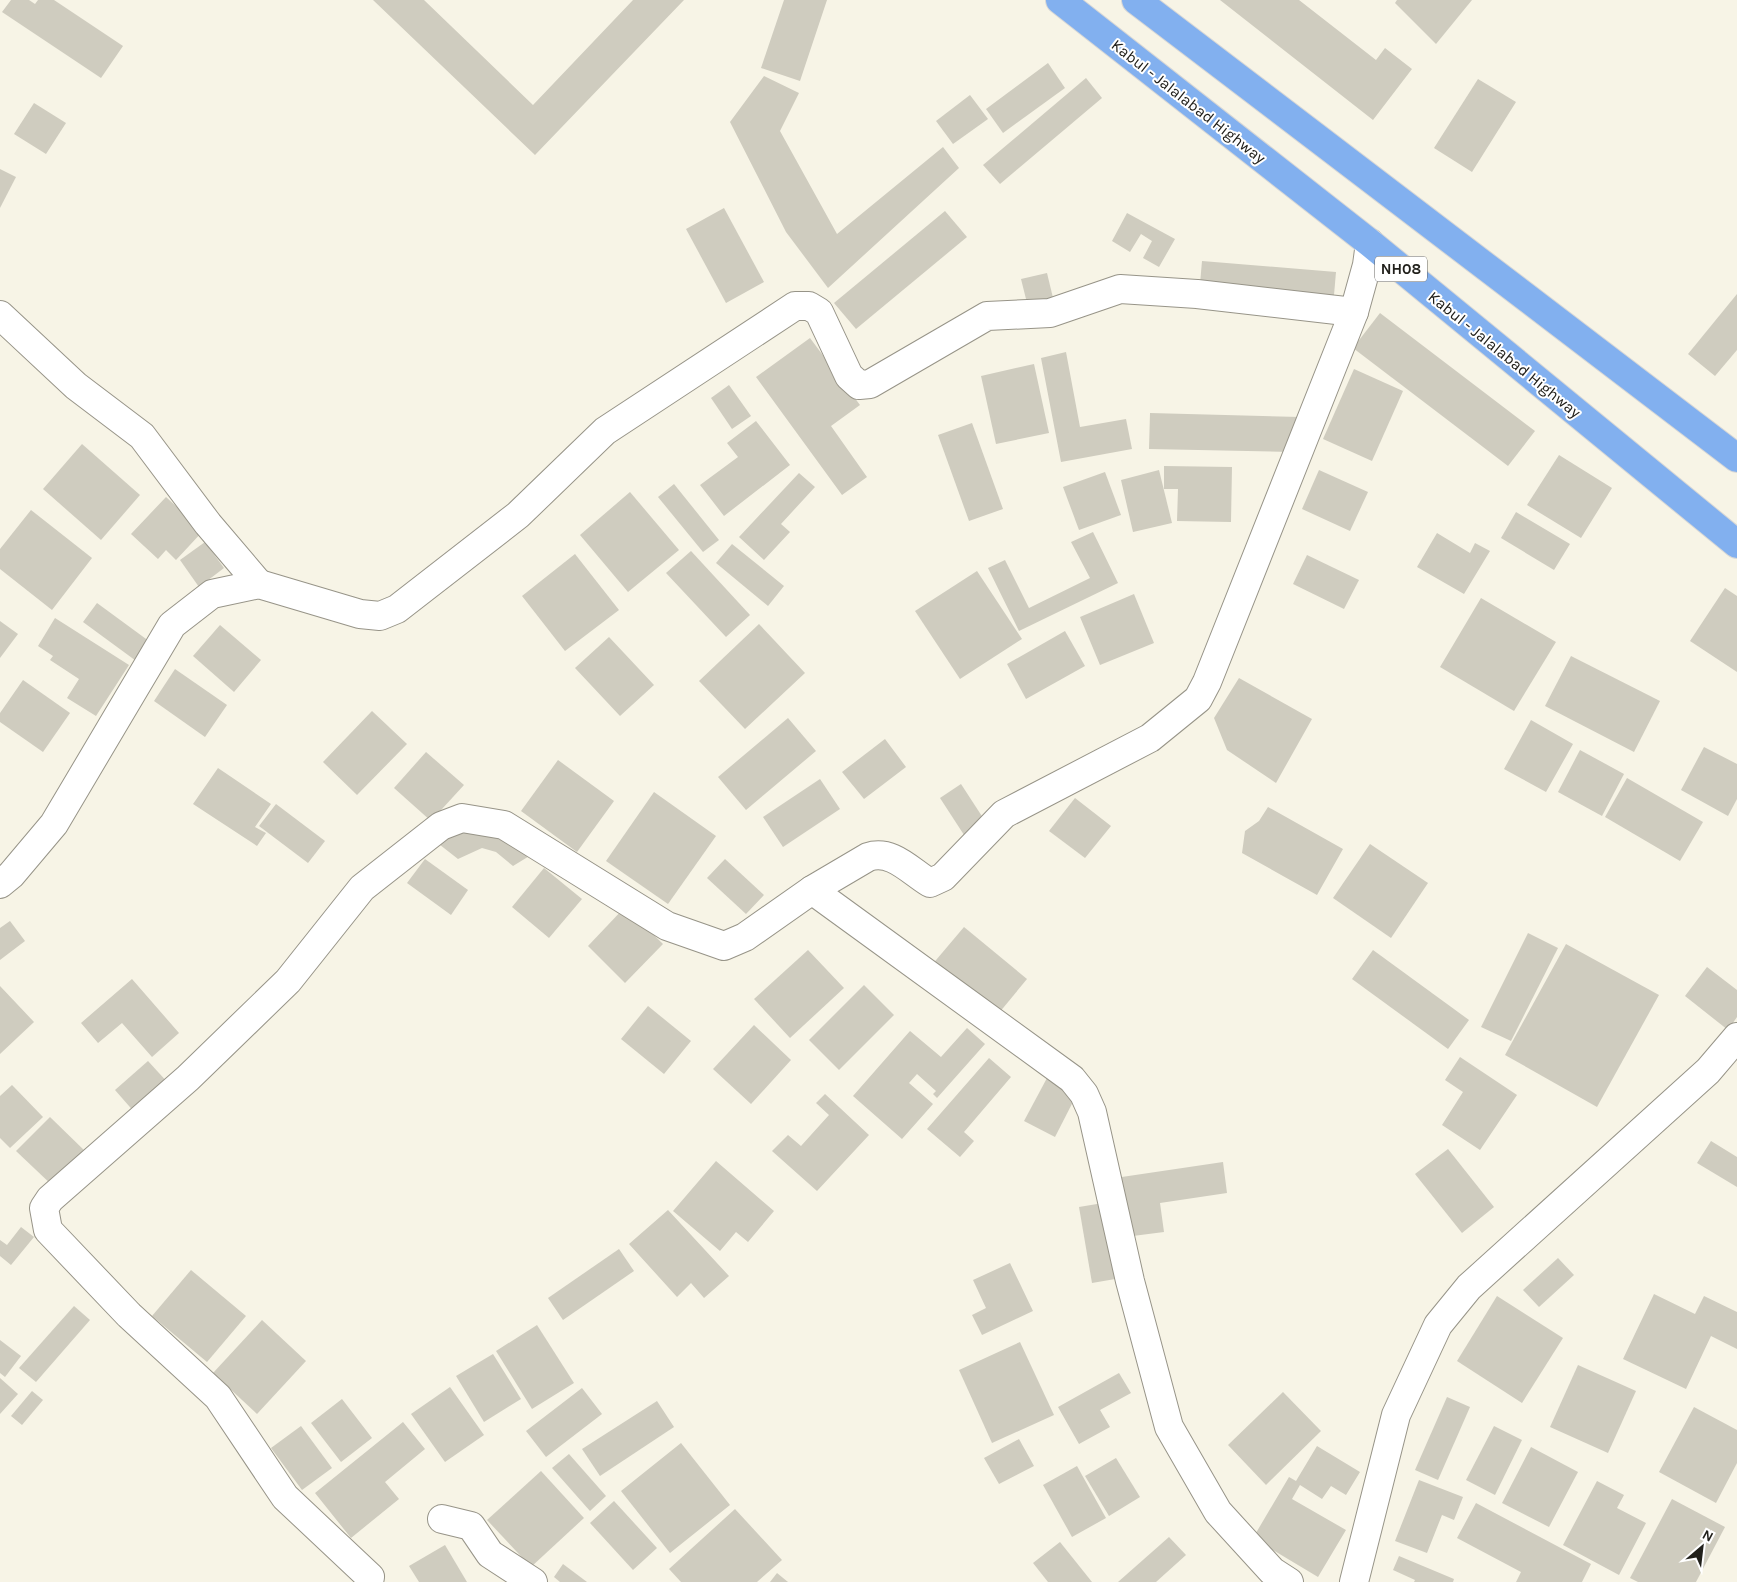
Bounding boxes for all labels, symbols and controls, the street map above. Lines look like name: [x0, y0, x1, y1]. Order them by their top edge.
street label: Kabul - Jalalabad Highway: [1108, 35, 1270, 168]
road number: NH08: [1375, 256, 1427, 282]
street label: Kabul - Jalalabad Highway: [1425, 287, 1585, 422]
north arrow: [1677, 1522, 1727, 1572]
text: N: [1699, 1526, 1716, 1546]

